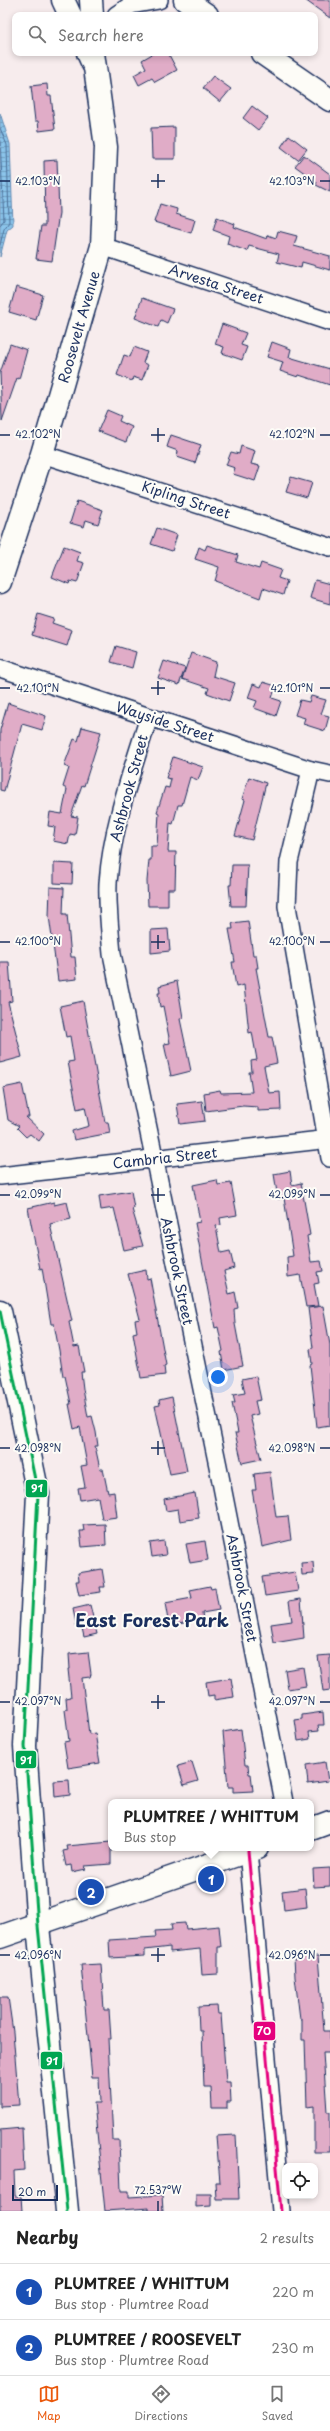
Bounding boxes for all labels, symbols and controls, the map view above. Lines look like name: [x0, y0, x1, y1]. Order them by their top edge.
search box: [12, 12, 318, 56]
icon: search: [26, 23, 48, 45]
text: Search here: [58, 23, 144, 46]
text: 42.103°N: [15, 173, 61, 188]
text: 42.103°N: [269, 173, 315, 188]
street label: Arvesta Street: [166, 258, 267, 309]
street label: Roosevelt Avenue: [52, 268, 105, 385]
text: 42.102°N: [15, 426, 61, 441]
text: 42.102°N: [269, 426, 315, 441]
street label: Kipling Street: [139, 475, 233, 524]
text: 42.101°N: [17, 680, 60, 695]
text: 42.101°N: [271, 680, 314, 695]
street label: Wayside Street: [113, 696, 217, 747]
street label: Ashbrook Street: [104, 732, 153, 844]
text: 42.100°N: [15, 933, 61, 948]
text: 42.100°N: [269, 933, 315, 948]
street label: Cambria Street: [112, 1142, 219, 1173]
text: 42.099°N: [14, 1186, 62, 1201]
text: 42.099°N: [268, 1186, 316, 1201]
street label: Ashbrook Street: [156, 1215, 199, 1327]
your location: [208, 1367, 228, 1387]
text: 42.098°N: [15, 1440, 62, 1455]
text: 42.098°N: [269, 1440, 316, 1455]
line badge: 91: [25, 1479, 48, 1498]
text: 91: [31, 1479, 43, 1496]
street label: Ashbrook Street: [222, 1532, 263, 1644]
district label: East Forest Park: [75, 1606, 229, 1633]
text: 42.097°N: [15, 1693, 61, 1708]
text: 42.097°N: [269, 1693, 315, 1708]
line badge: 91: [15, 1750, 37, 1769]
text: 91: [20, 1751, 32, 1768]
popup: [108, 1799, 314, 1851]
text: PLUMTREE / WHITTUM: [123, 1804, 299, 1827]
text: Bus stop: [123, 1827, 176, 1846]
pin: 1: [198, 1864, 224, 1894]
pin: 2: [78, 1877, 104, 1907]
text: 42.096°N: [14, 1947, 62, 1962]
text: 42.096°N: [268, 1947, 316, 1962]
line badge: 70: [253, 2021, 276, 2041]
text: 70: [257, 2022, 271, 2039]
line badge: 91: [40, 2051, 63, 2070]
text: 91: [46, 2052, 58, 2069]
map controls: [282, 2163, 318, 2199]
button: locate: [282, 2163, 318, 2199]
text: 72.537°W: [134, 2182, 182, 2197]
scale bar: [12, 2183, 58, 2202]
text: 20 m: [18, 2183, 46, 2200]
text: Nearby: [16, 2224, 78, 2250]
text: 2 results: [260, 2228, 314, 2247]
text: PLUMTREE / WHITTUM: [54, 2271, 229, 2294]
text: 1: [26, 2282, 32, 2301]
text: 220 m: [272, 2282, 314, 2301]
text: Bus stop · Plumtree Road: [54, 2294, 209, 2313]
text: PLUMTREE / ROOSEVELT: [54, 2327, 241, 2350]
text: 2: [24, 2338, 34, 2357]
text: 230 m: [272, 2338, 314, 2357]
text: Bus stop · Plumtree Road: [54, 2350, 209, 2369]
tab: Map: [37, 2383, 60, 2424]
tab: Directions: [134, 2383, 188, 2424]
tab: Saved: [262, 2383, 293, 2424]

